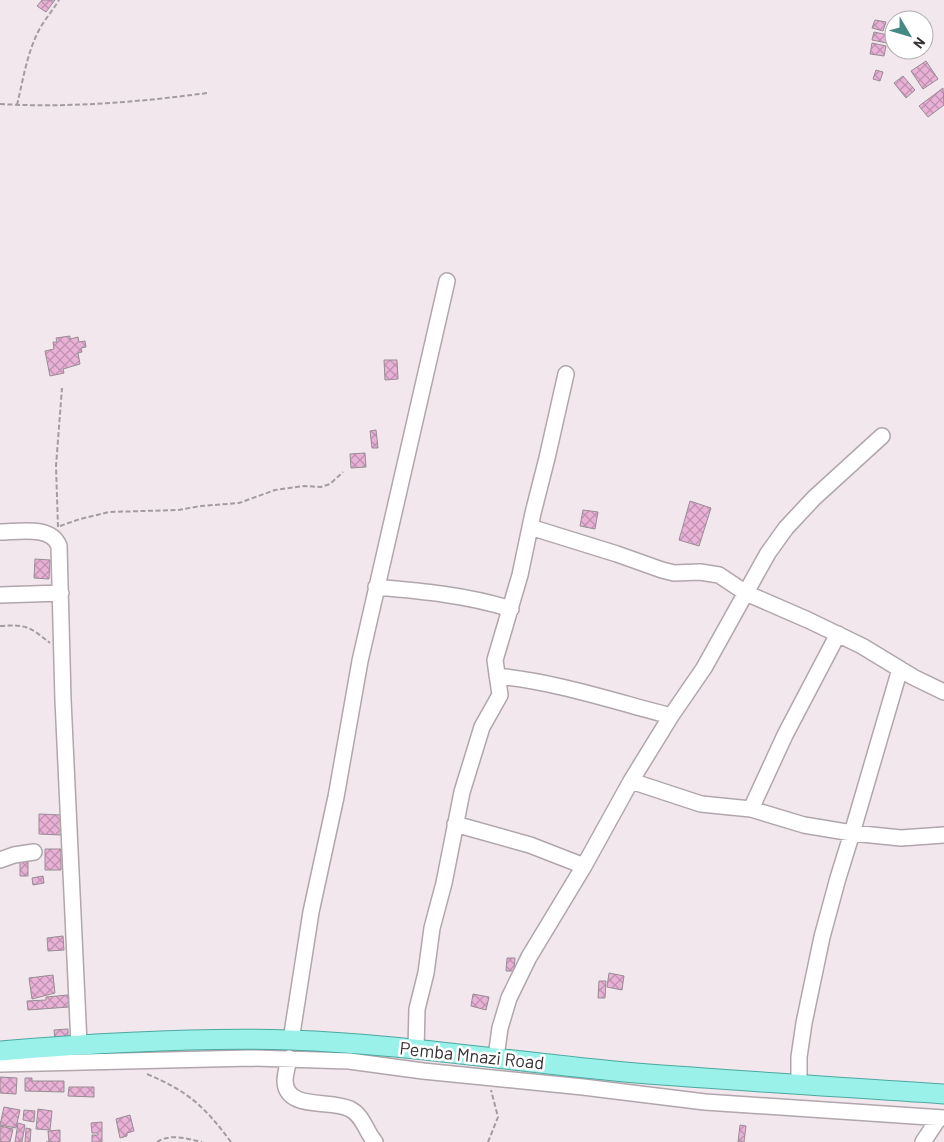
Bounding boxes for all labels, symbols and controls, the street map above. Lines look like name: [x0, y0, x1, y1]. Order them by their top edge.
north arrow: [884, 10, 934, 60]
text: N: [910, 34, 929, 52]
street label: Pemba Mnazi Road: [399, 1036, 545, 1074]

